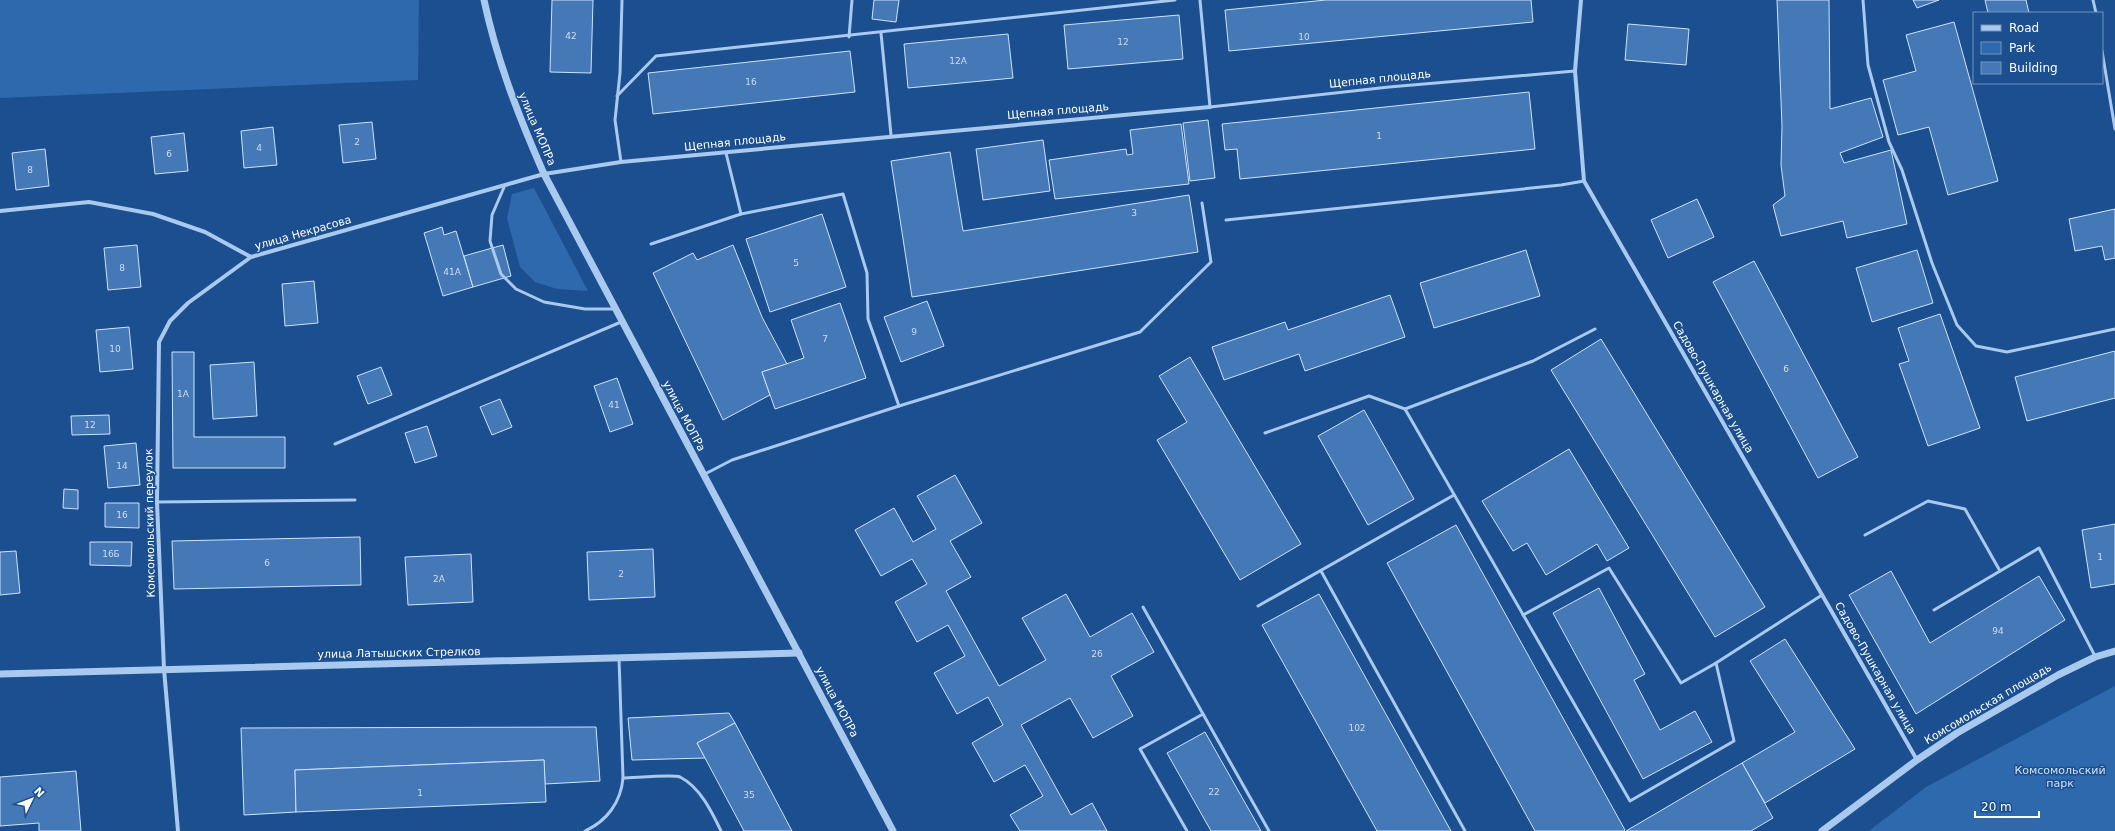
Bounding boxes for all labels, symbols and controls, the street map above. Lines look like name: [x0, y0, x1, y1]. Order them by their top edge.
legend: [1973, 12, 2103, 84]
text: Road: [2009, 21, 2039, 35]
house number: 42: [565, 31, 577, 41]
house number: 10: [1298, 32, 1310, 42]
house number: 12: [1117, 37, 1129, 47]
text: Park: [2009, 41, 2035, 55]
house number: 12А: [949, 56, 968, 66]
text: Building: [2009, 61, 2058, 75]
street label: Щепная площадь: [1329, 67, 1431, 91]
house number: 16: [745, 77, 757, 87]
street label: улица МОПРа: [516, 90, 558, 168]
street label: Щепная площадь: [1007, 100, 1109, 122]
street label: Щепная площадь: [684, 130, 786, 154]
house number: 1: [1376, 131, 1382, 141]
house number: 2: [354, 137, 360, 147]
house number: 4: [256, 143, 262, 153]
house number: 6: [166, 149, 172, 159]
house number: 8: [27, 165, 33, 175]
house number: 3: [1131, 208, 1137, 218]
street label: улица Некрасова: [253, 213, 353, 253]
house number: 5: [793, 258, 799, 268]
house number: 8: [119, 263, 125, 273]
house number: 41А: [443, 267, 462, 277]
street label: Садово-Пушкарная улица: [1670, 319, 1756, 455]
house number: 9: [911, 327, 917, 337]
house number: 7: [822, 334, 828, 344]
house number: 10: [109, 344, 121, 354]
house number: 6: [1783, 364, 1789, 374]
street label: улица МОПРа: [660, 378, 708, 454]
house number: 1А: [177, 389, 190, 399]
house number: 41: [608, 400, 620, 410]
house number: 12: [84, 420, 96, 430]
street label: Комсомольский переулок: [142, 448, 158, 598]
house number: 14: [116, 461, 128, 471]
house number: 16: [116, 510, 128, 520]
house number: 16Б: [102, 549, 120, 559]
house number: 1: [2097, 552, 2103, 562]
house number: 6: [264, 558, 270, 568]
house number: 2: [618, 569, 624, 579]
house number: 2А: [433, 574, 446, 584]
street label: Садово-Пушкарная улица: [1832, 600, 1918, 736]
house number: 94: [1992, 626, 2004, 636]
street label: улица Латышских Стрелков: [317, 645, 481, 661]
house number: 26: [1091, 649, 1103, 659]
street label: Комсомольская площадь: [1922, 661, 2054, 747]
street label: улица МОПРа: [813, 664, 861, 740]
house number: 102: [1348, 723, 1366, 733]
park label: Комсомольский парк: [2014, 764, 2106, 790]
north arrow: [12, 779, 52, 819]
text: N: [31, 785, 47, 800]
house number: 22: [1208, 787, 1220, 797]
house number: 1: [417, 788, 423, 798]
house number: 35: [743, 790, 755, 800]
scale bar: [1975, 793, 2039, 819]
text: 20 m: [1981, 800, 2012, 814]

